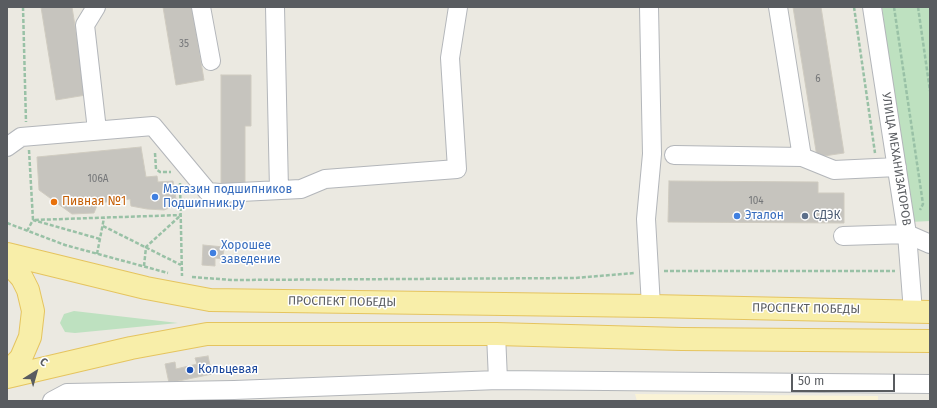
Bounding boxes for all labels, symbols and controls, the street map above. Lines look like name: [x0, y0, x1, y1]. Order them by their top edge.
house number: 35: [179, 38, 189, 50]
house number: 6: [815, 73, 821, 85]
street label: УЛИЦА МЕХАНИЗАТОРОВ: [878, 91, 914, 227]
house number: 106А: [88, 173, 108, 185]
place label: Магазин подшипников Подшипник.ру: [163, 183, 292, 211]
marker: Магазин подшипников Подшипник.ру: [150, 192, 160, 202]
place label: Пивная №1: [62, 195, 126, 209]
house number: 104: [748, 195, 764, 207]
marker: Пивная №1: [49, 197, 59, 207]
place label: Эталон: [745, 209, 784, 223]
place label: СДЭК: [813, 209, 841, 223]
marker: Эталон: [732, 211, 742, 221]
marker: СДЭК: [800, 211, 810, 221]
place label: Хорошее заведение: [221, 239, 281, 267]
marker: Хорошее заведение: [208, 248, 218, 258]
street label: ПРОСПЕКТ ПОБЕДЫ: [288, 294, 396, 310]
street label: ПРОСПЕКТ ПОБЕДЫ: [752, 301, 860, 317]
north arrow: [16, 352, 56, 392]
text: С: [37, 355, 50, 369]
place label: Кольцевая: [198, 363, 258, 377]
marker: Кольцевая: [185, 365, 195, 375]
scale bar: [793, 366, 897, 392]
text: 50 m: [798, 374, 824, 388]

